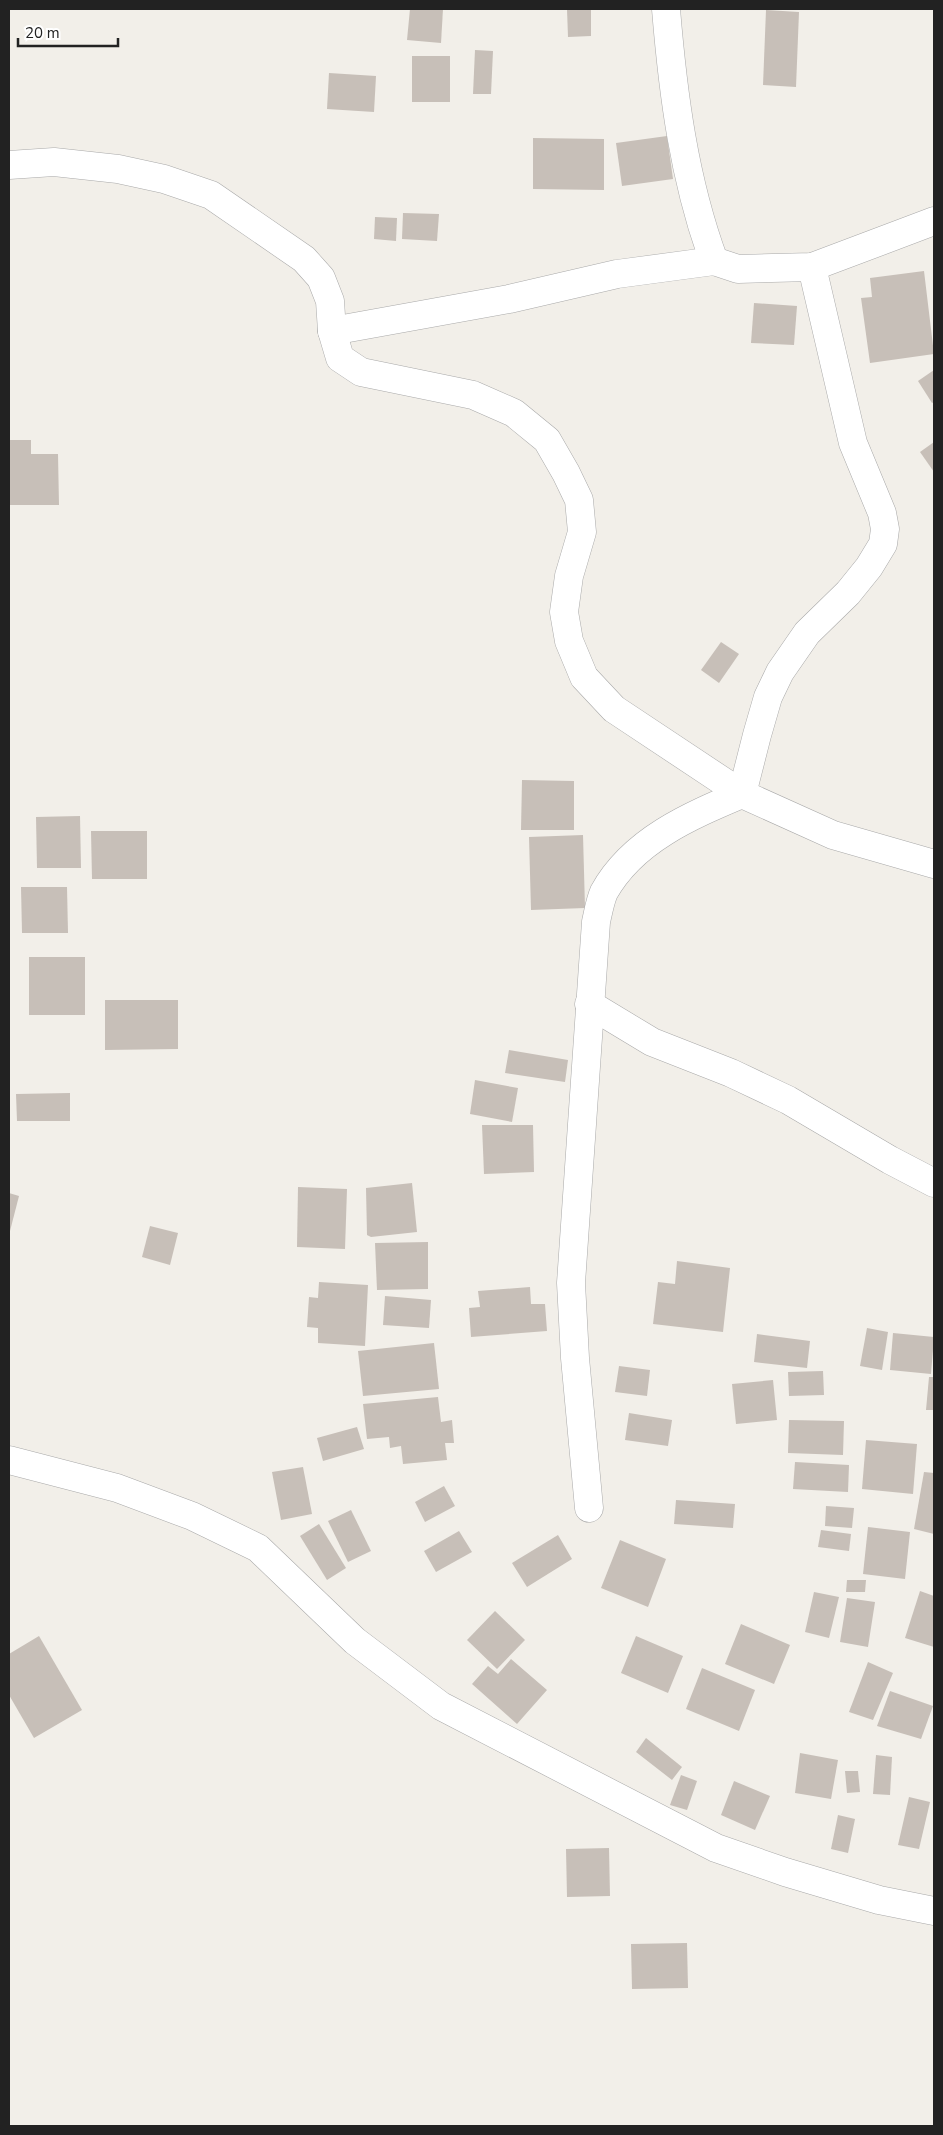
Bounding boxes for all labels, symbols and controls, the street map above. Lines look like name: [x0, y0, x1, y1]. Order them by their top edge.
scale bar: [18, 15, 118, 47]
text: 20 m: [25, 23, 60, 43]

